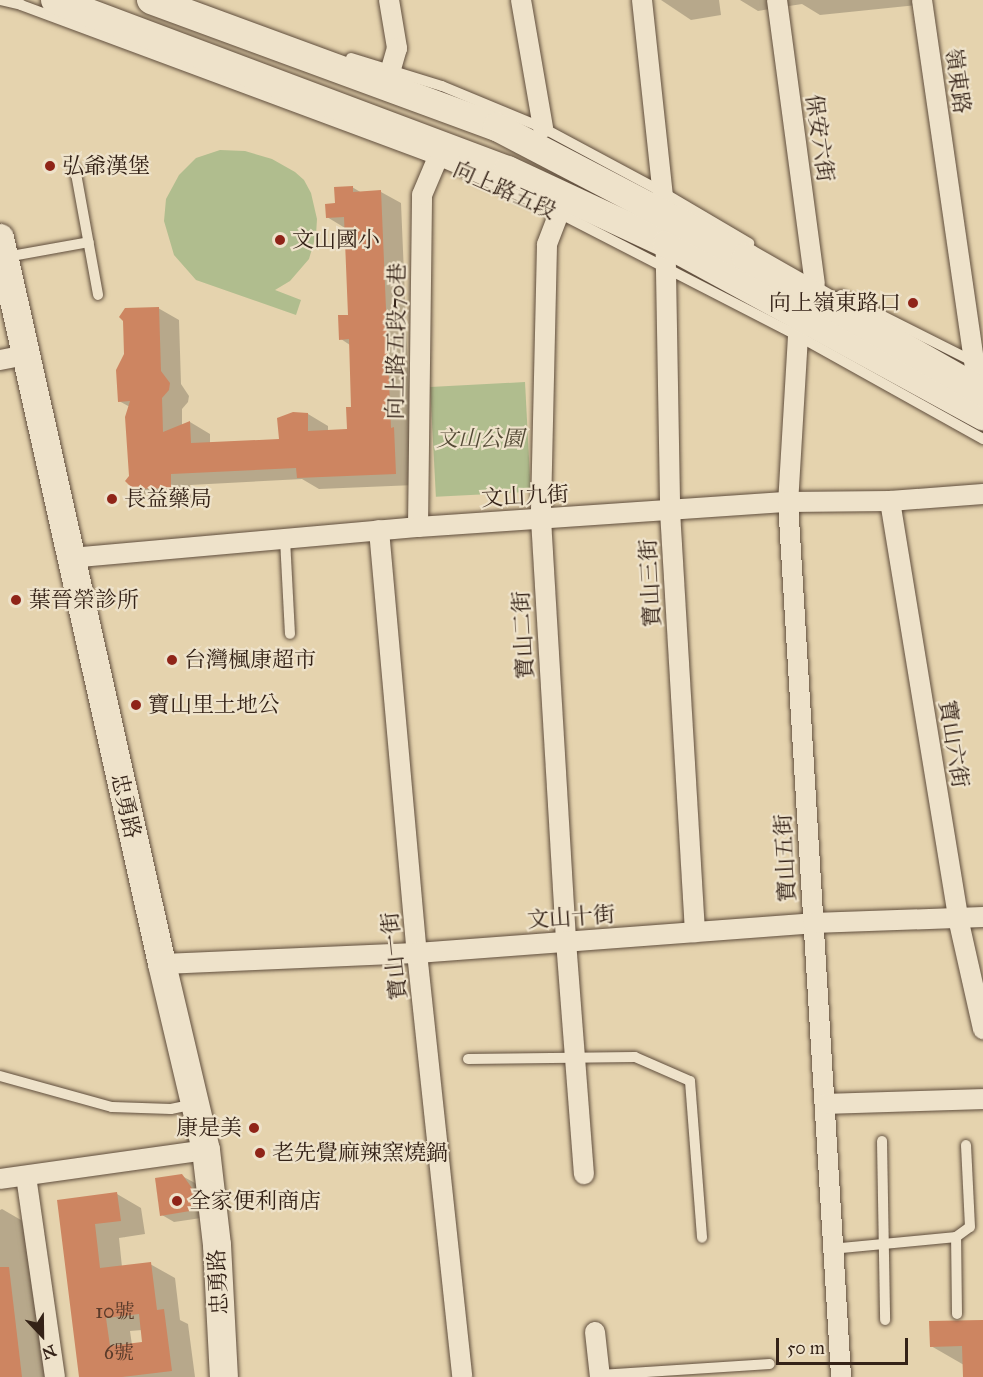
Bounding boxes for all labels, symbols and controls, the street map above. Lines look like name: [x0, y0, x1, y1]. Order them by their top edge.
street label: 嶺東路: [940, 46, 976, 116]
street label: 保安六街: [801, 93, 839, 183]
place label: 弘爺漢堡: [62, 153, 150, 179]
street label: 向上路五段: [449, 156, 561, 224]
marker: 弘爺漢堡: [43, 159, 57, 173]
place label: 文山國小: [292, 227, 380, 253]
marker: 文山國小: [273, 233, 287, 247]
street label: 向上路五段70巷: [381, 263, 411, 419]
place label: 向上嶺東路口: [769, 290, 901, 316]
marker: 向上嶺東路口: [906, 296, 920, 310]
park label: 文山公園: [436, 426, 524, 452]
street label: 文山九街: [480, 481, 570, 511]
place label: 長益藥局: [124, 486, 212, 512]
marker: 長益藥局: [105, 492, 119, 506]
street label: 寶山三街: [635, 538, 665, 628]
place label: 葉晉榮診所: [29, 587, 139, 613]
street label: 寶山二街: [508, 590, 538, 680]
marker: 葉晉榮診所: [7, 591, 25, 609]
place label: 台灣楓康超市: [184, 647, 316, 673]
marker: 台灣楓康超市: [165, 653, 179, 667]
place label: 寶山里土地公: [148, 692, 280, 718]
marker: 寶山里土地公: [129, 698, 143, 712]
street label: 寶山六街: [934, 698, 974, 790]
street label: 忠勇路: [106, 771, 146, 841]
street label: 寶山五街: [770, 813, 800, 903]
street label: 文山十街: [526, 901, 616, 933]
street label: 寶山一街: [376, 911, 412, 1001]
place label: 康是美: [176, 1115, 242, 1141]
marker: 康是美: [247, 1121, 261, 1135]
place label: 老先覺麻辣窯燒鍋: [272, 1140, 448, 1166]
marker: 老先覺麻辣窯燒鍋: [253, 1146, 267, 1160]
place label: 全家便利商店: [189, 1188, 321, 1214]
marker: 全家便利商店: [170, 1194, 184, 1208]
street label: 忠勇路: [203, 1248, 233, 1316]
house number: 10號: [95, 1299, 135, 1323]
north arrow: [12, 1305, 72, 1365]
scale bar: [779, 1326, 911, 1364]
text: 50 m: [787, 1337, 825, 1359]
house number: 6號: [104, 1340, 134, 1364]
text: N: [39, 1341, 59, 1364]

